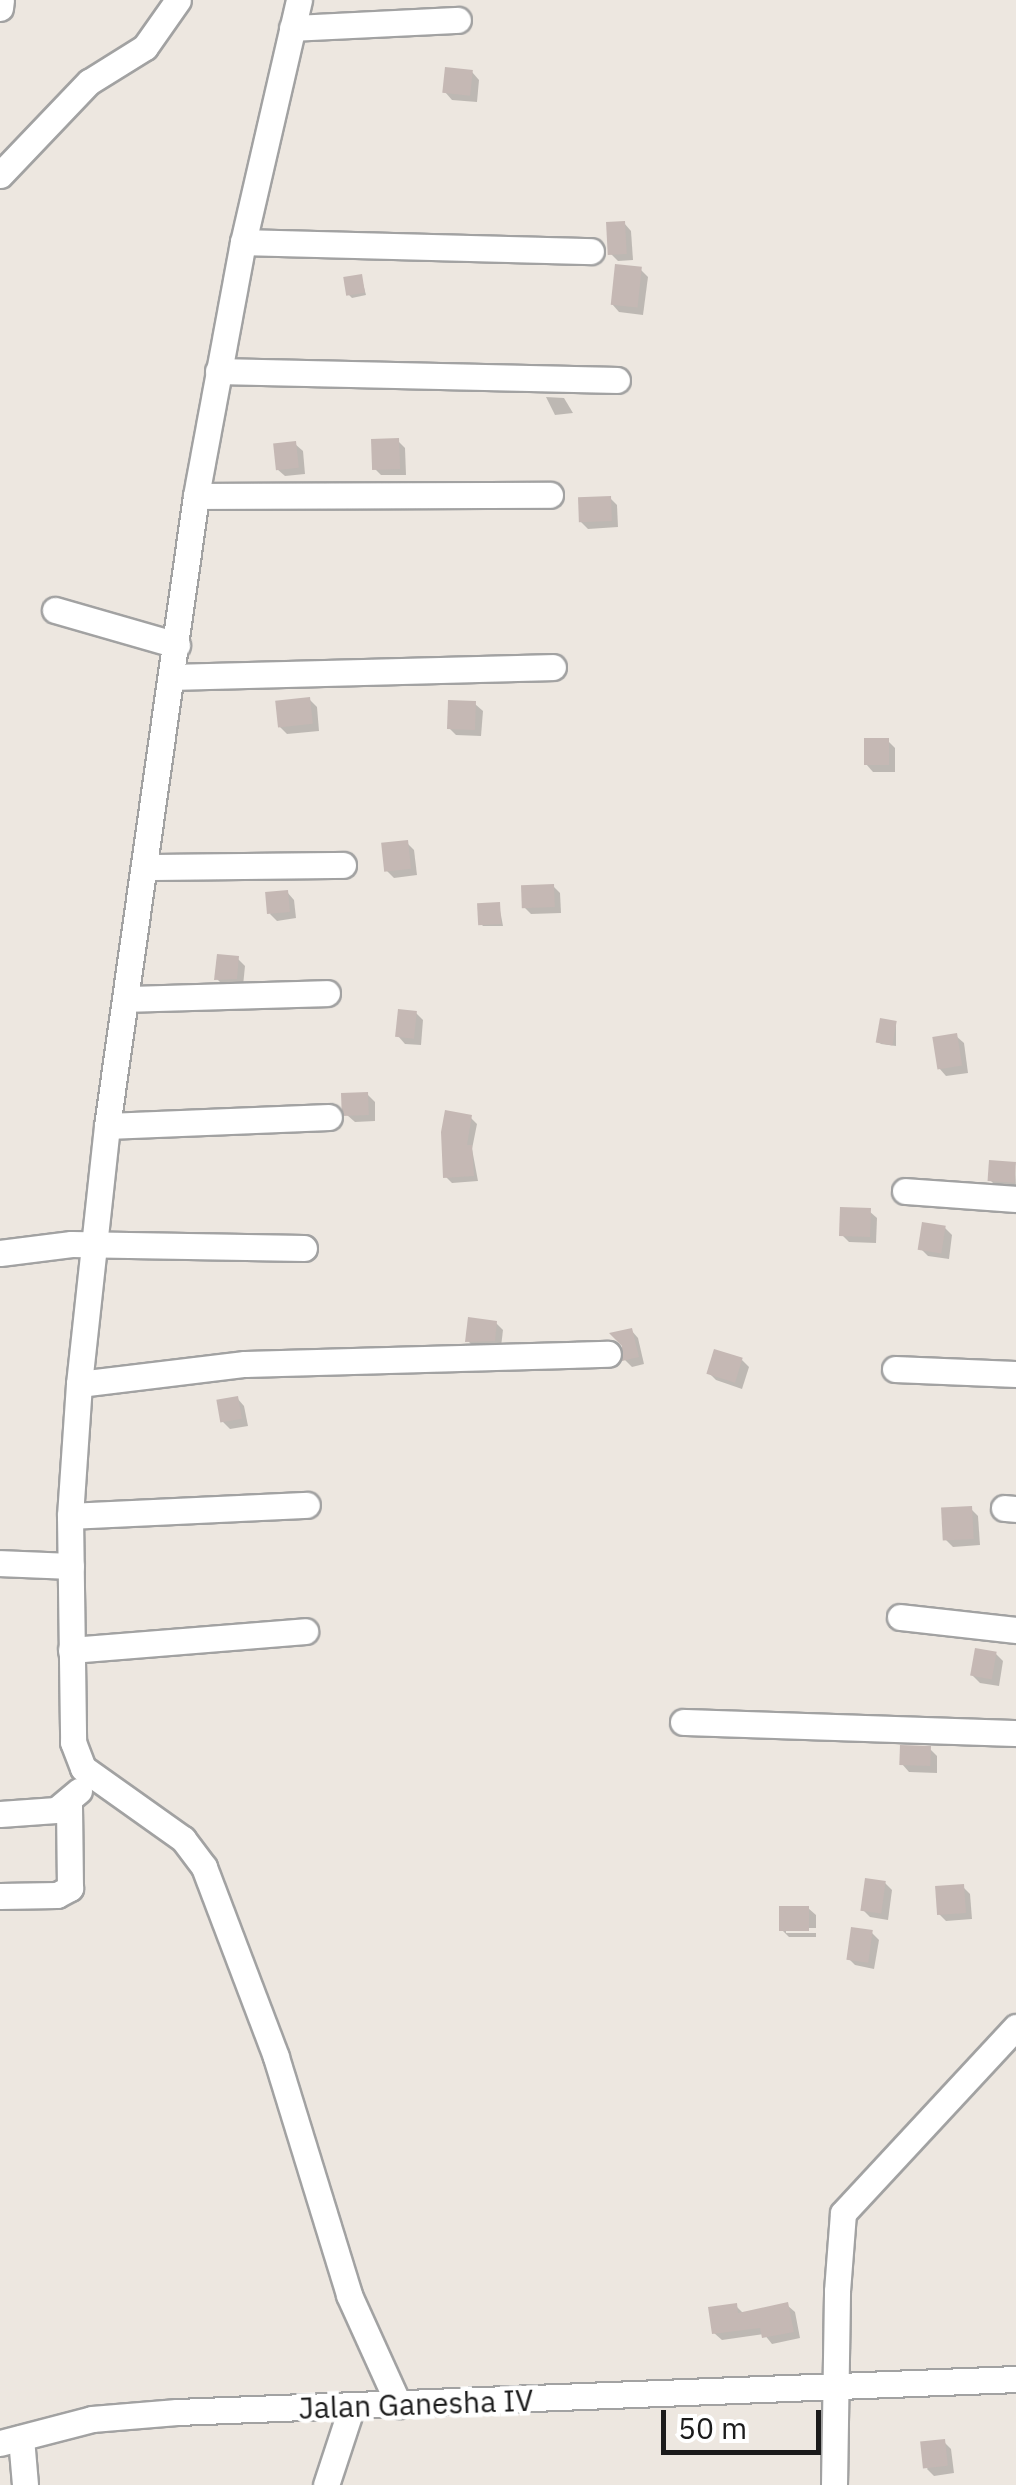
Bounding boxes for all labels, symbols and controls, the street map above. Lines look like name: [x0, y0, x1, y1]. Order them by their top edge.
street label: Jalan Ganesha IV: [298, 2382, 534, 2426]
scale bar: [666, 2390, 826, 2452]
text: 50 m: [678, 2408, 747, 2447]

